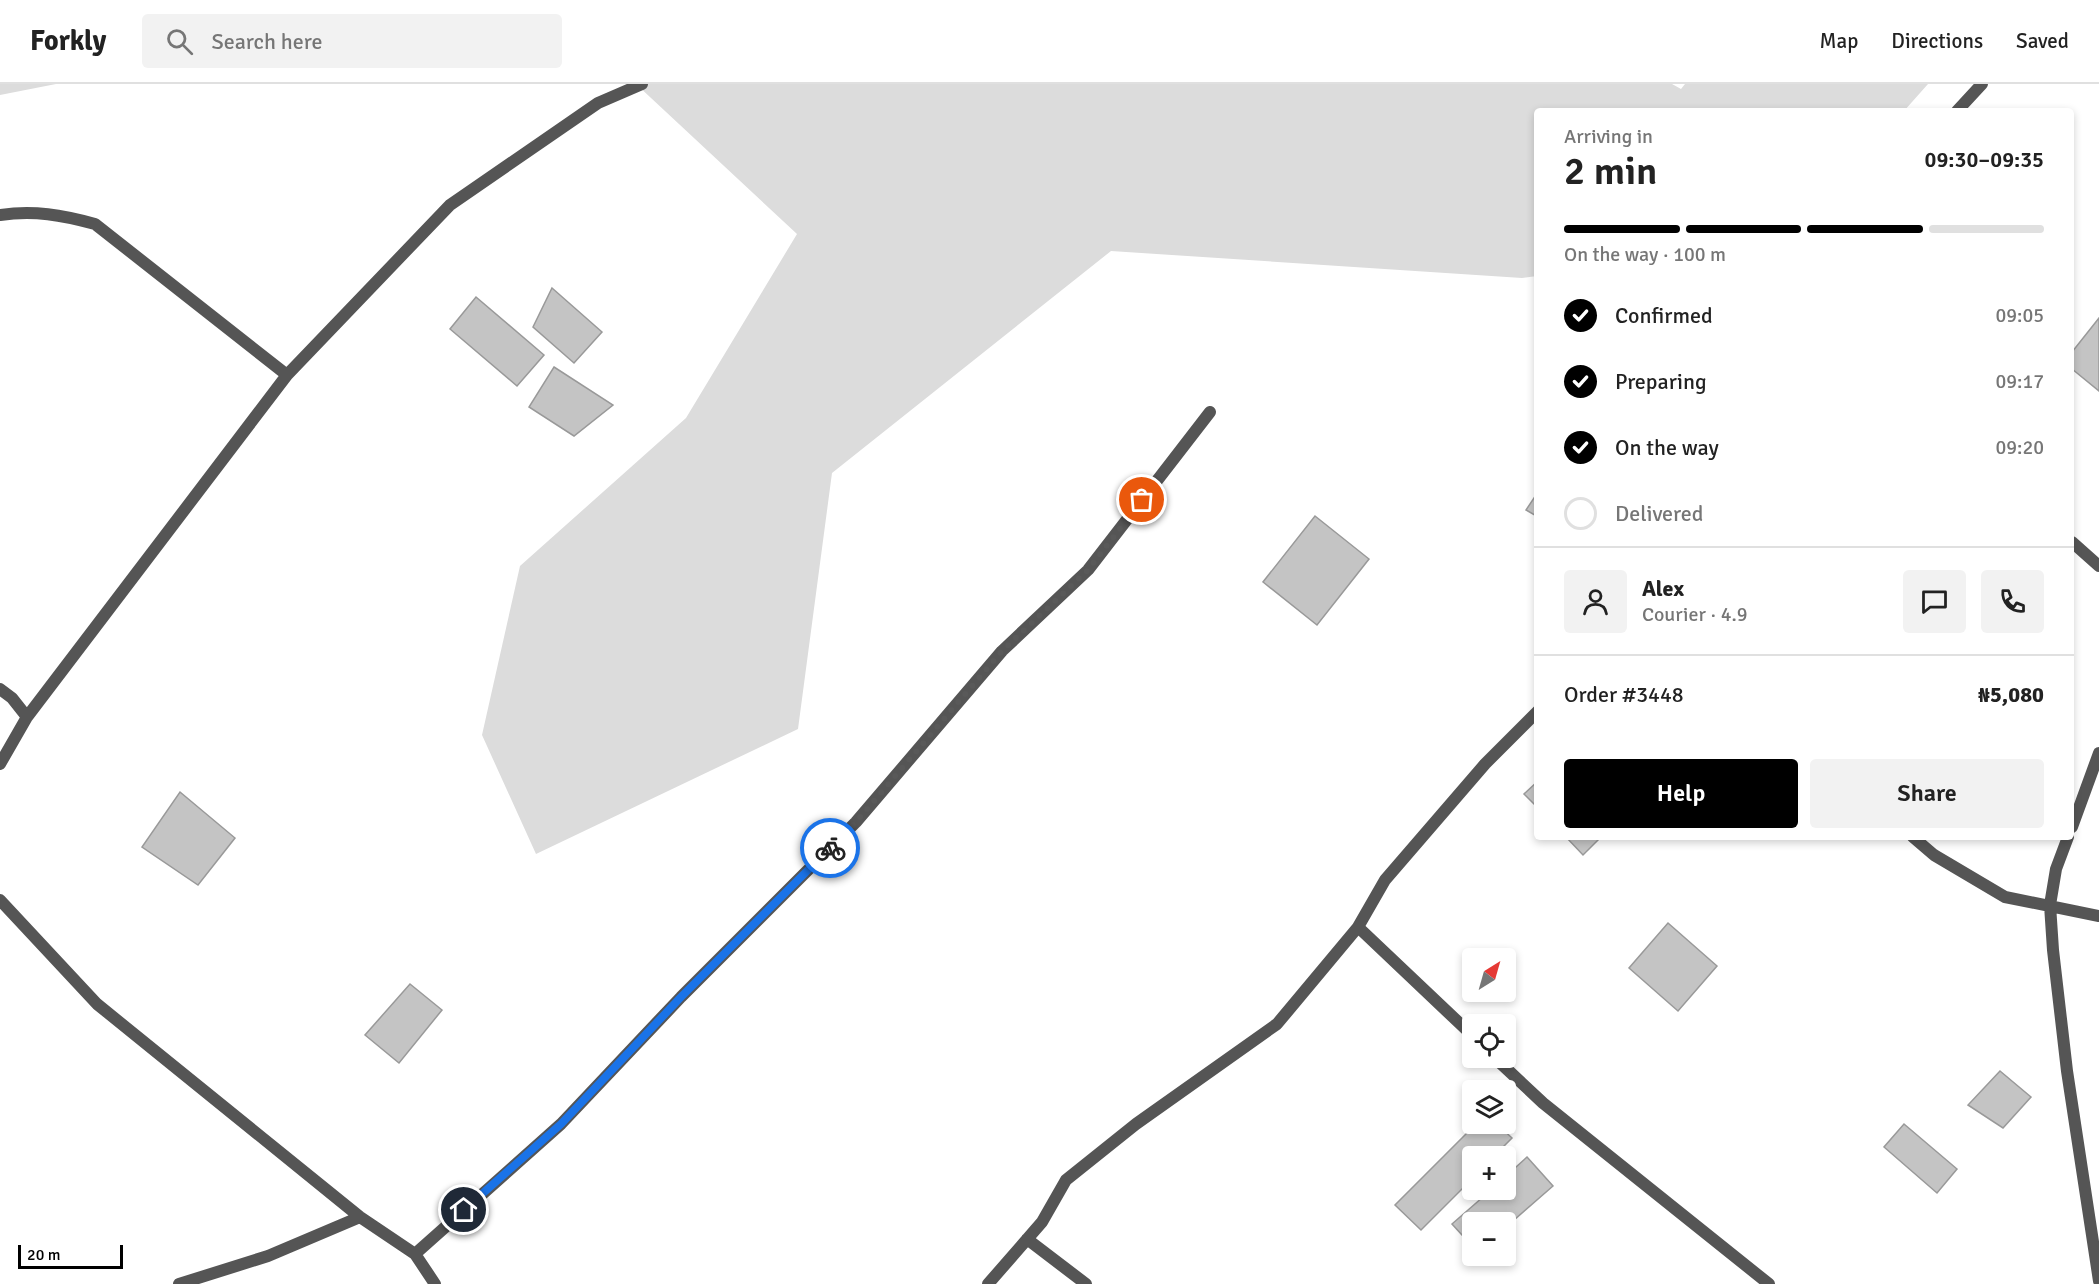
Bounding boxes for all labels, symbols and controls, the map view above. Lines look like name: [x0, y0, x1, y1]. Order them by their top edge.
search box: [142, 14, 562, 68]
text: Forkly: [30, 24, 106, 58]
icon: search: [163, 25, 196, 58]
text: Search here: [211, 28, 322, 55]
text: Map: [1820, 28, 1858, 54]
text: Directions: [1891, 28, 1983, 54]
text: Saved: [2016, 28, 2069, 54]
text: Arriving in: [1564, 124, 1653, 149]
text: 09:30–09:35: [1925, 146, 2044, 173]
text: 2 min: [1564, 147, 1657, 195]
text: On the way · 100 m: [1564, 242, 1726, 267]
icon: check: [1564, 299, 1597, 332]
text: Confirmed: [1615, 302, 1713, 329]
text: 09:05: [1995, 303, 2044, 328]
icon: check: [1564, 365, 1597, 398]
text: Preparing: [1615, 368, 1707, 395]
text: 09:17: [1995, 369, 2044, 394]
icon: check: [1564, 431, 1597, 464]
text: On the way: [1615, 434, 1719, 461]
text: 09:20: [1995, 435, 2044, 460]
pin: [1116, 474, 1167, 525]
icon: bag: [1125, 483, 1158, 516]
text: Delivered: [1615, 500, 1703, 527]
button: person: [1564, 570, 1627, 633]
button: chat: [1903, 570, 1966, 633]
button: phone: [1981, 570, 2044, 633]
text: Alex: [1642, 575, 1684, 602]
text: Courier · 4.9: [1642, 602, 1748, 627]
text: Order #3448: [1564, 681, 1684, 708]
text: ₦5,080: [1978, 681, 2044, 708]
button: Help: [1564, 759, 1798, 828]
button: Share: [1810, 759, 2044, 828]
courier: [800, 818, 860, 878]
icon: bike: [814, 832, 847, 865]
north arrow: [1462, 948, 1516, 1002]
map controls: [1462, 948, 1516, 1266]
button: locate: [1462, 1014, 1516, 1068]
button: layers: [1462, 1080, 1516, 1134]
button: +: [1462, 1146, 1516, 1200]
pin: [438, 1184, 489, 1235]
icon: home: [447, 1193, 480, 1226]
button: −: [1462, 1212, 1516, 1266]
scale bar: [18, 1242, 123, 1270]
text: 20 m: [27, 1245, 61, 1265]

